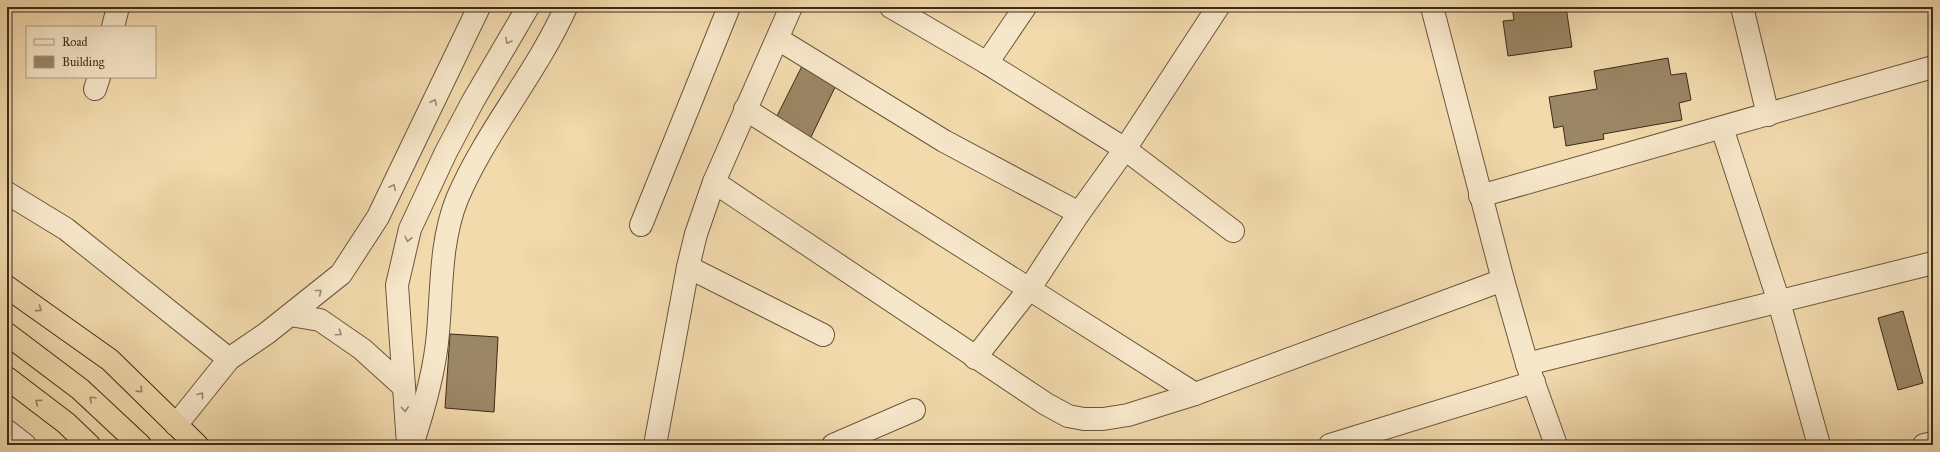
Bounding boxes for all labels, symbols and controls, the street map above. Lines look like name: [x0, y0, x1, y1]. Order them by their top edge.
legend: [26, 26, 156, 78]
text: Road: [62, 35, 88, 49]
one-way arrow: [506, 37, 513, 44]
text: Building: [62, 55, 105, 70]
one-way arrow: [429, 99, 437, 107]
one-way arrow: [388, 184, 396, 191]
one-way arrow: [404, 235, 413, 242]
one-way arrow: [314, 290, 321, 297]
one-way arrow: [34, 304, 41, 311]
one-way arrow: [334, 328, 341, 335]
one-way arrow: [135, 385, 143, 393]
one-way arrow: [196, 392, 203, 399]
one-way arrow: [89, 397, 96, 404]
one-way arrow: [36, 399, 43, 406]
one-way arrow: [401, 406, 409, 412]

